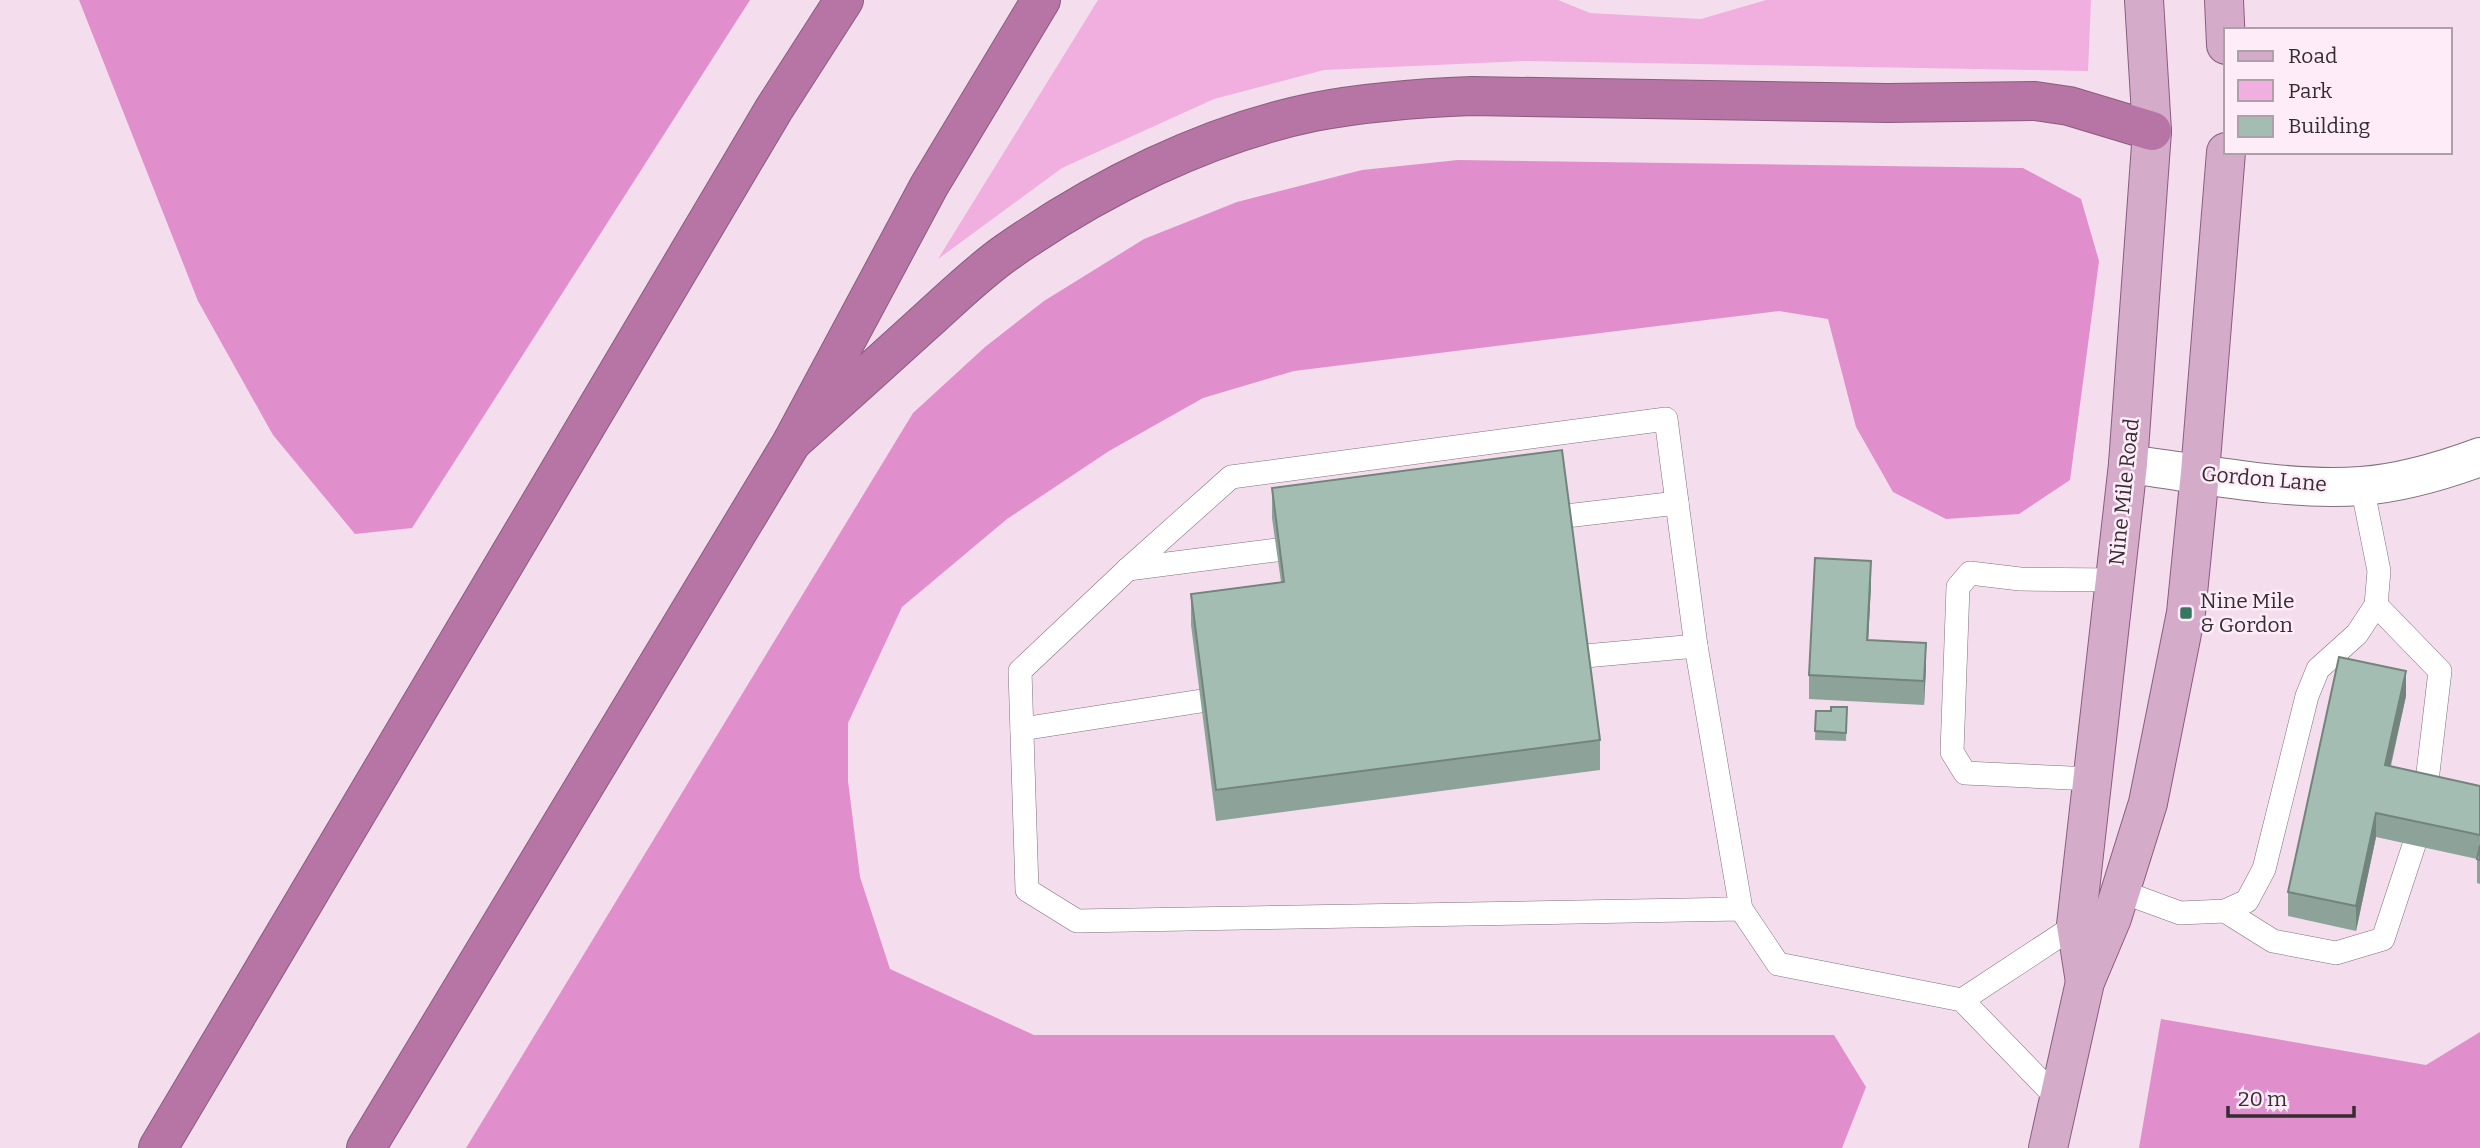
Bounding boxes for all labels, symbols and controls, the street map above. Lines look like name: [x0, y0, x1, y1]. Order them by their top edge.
legend: [2224, 28, 2452, 154]
text: Road: [2288, 43, 2337, 69]
text: Park: [2288, 78, 2332, 104]
text: Building: [2288, 113, 2371, 139]
street label: Nine Mile Road: [2103, 417, 2145, 567]
street label: Gordon Lane: [2200, 461, 2328, 497]
place label: Nine Mile & Gordon: [2200, 588, 2294, 638]
marker: Nine Mile & Gordon: [2178, 605, 2194, 621]
scale bar: [2228, 1074, 2354, 1118]
text: 20 m: [2238, 1086, 2287, 1112]

